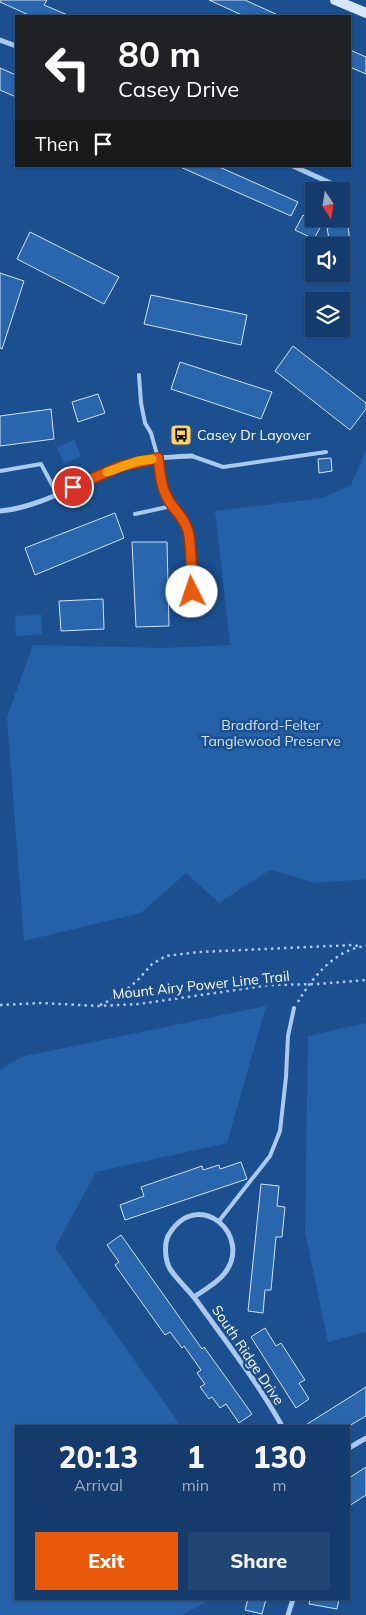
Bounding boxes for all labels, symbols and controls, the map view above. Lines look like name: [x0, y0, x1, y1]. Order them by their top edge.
text: 80 m: [118, 32, 201, 76]
icon: left: [35, 35, 100, 100]
text: Casey Drive: [118, 75, 239, 103]
icon: arrive: [89, 130, 117, 158]
text: Then: [35, 132, 79, 156]
north arrow: [305, 182, 350, 228]
map controls: [305, 182, 350, 337]
button: sound: [305, 237, 350, 282]
button: layers: [305, 292, 350, 337]
bus stop icon: Casey Dr Layover: [169, 423, 193, 447]
place label: Casey Dr Layover: [197, 426, 312, 444]
pin: [52, 466, 94, 508]
icon: arrive: [59, 473, 87, 501]
position arrow: [165, 565, 217, 617]
park label: Bradford-Felter Tanglewood Preserve: [201, 716, 341, 750]
street label: Mount Airy Power Line Trail: [112, 967, 290, 1003]
street label: South Ridge Drive: [208, 1302, 288, 1408]
text: 20:13: [58, 1438, 138, 1476]
text: 1: [186, 1438, 204, 1476]
text: 130: [253, 1438, 307, 1476]
text: Arrival: [74, 1475, 123, 1495]
text: min: [182, 1475, 209, 1495]
text: m: [272, 1475, 287, 1495]
button: Exit: [35, 1532, 178, 1590]
button: Share: [188, 1532, 330, 1590]

